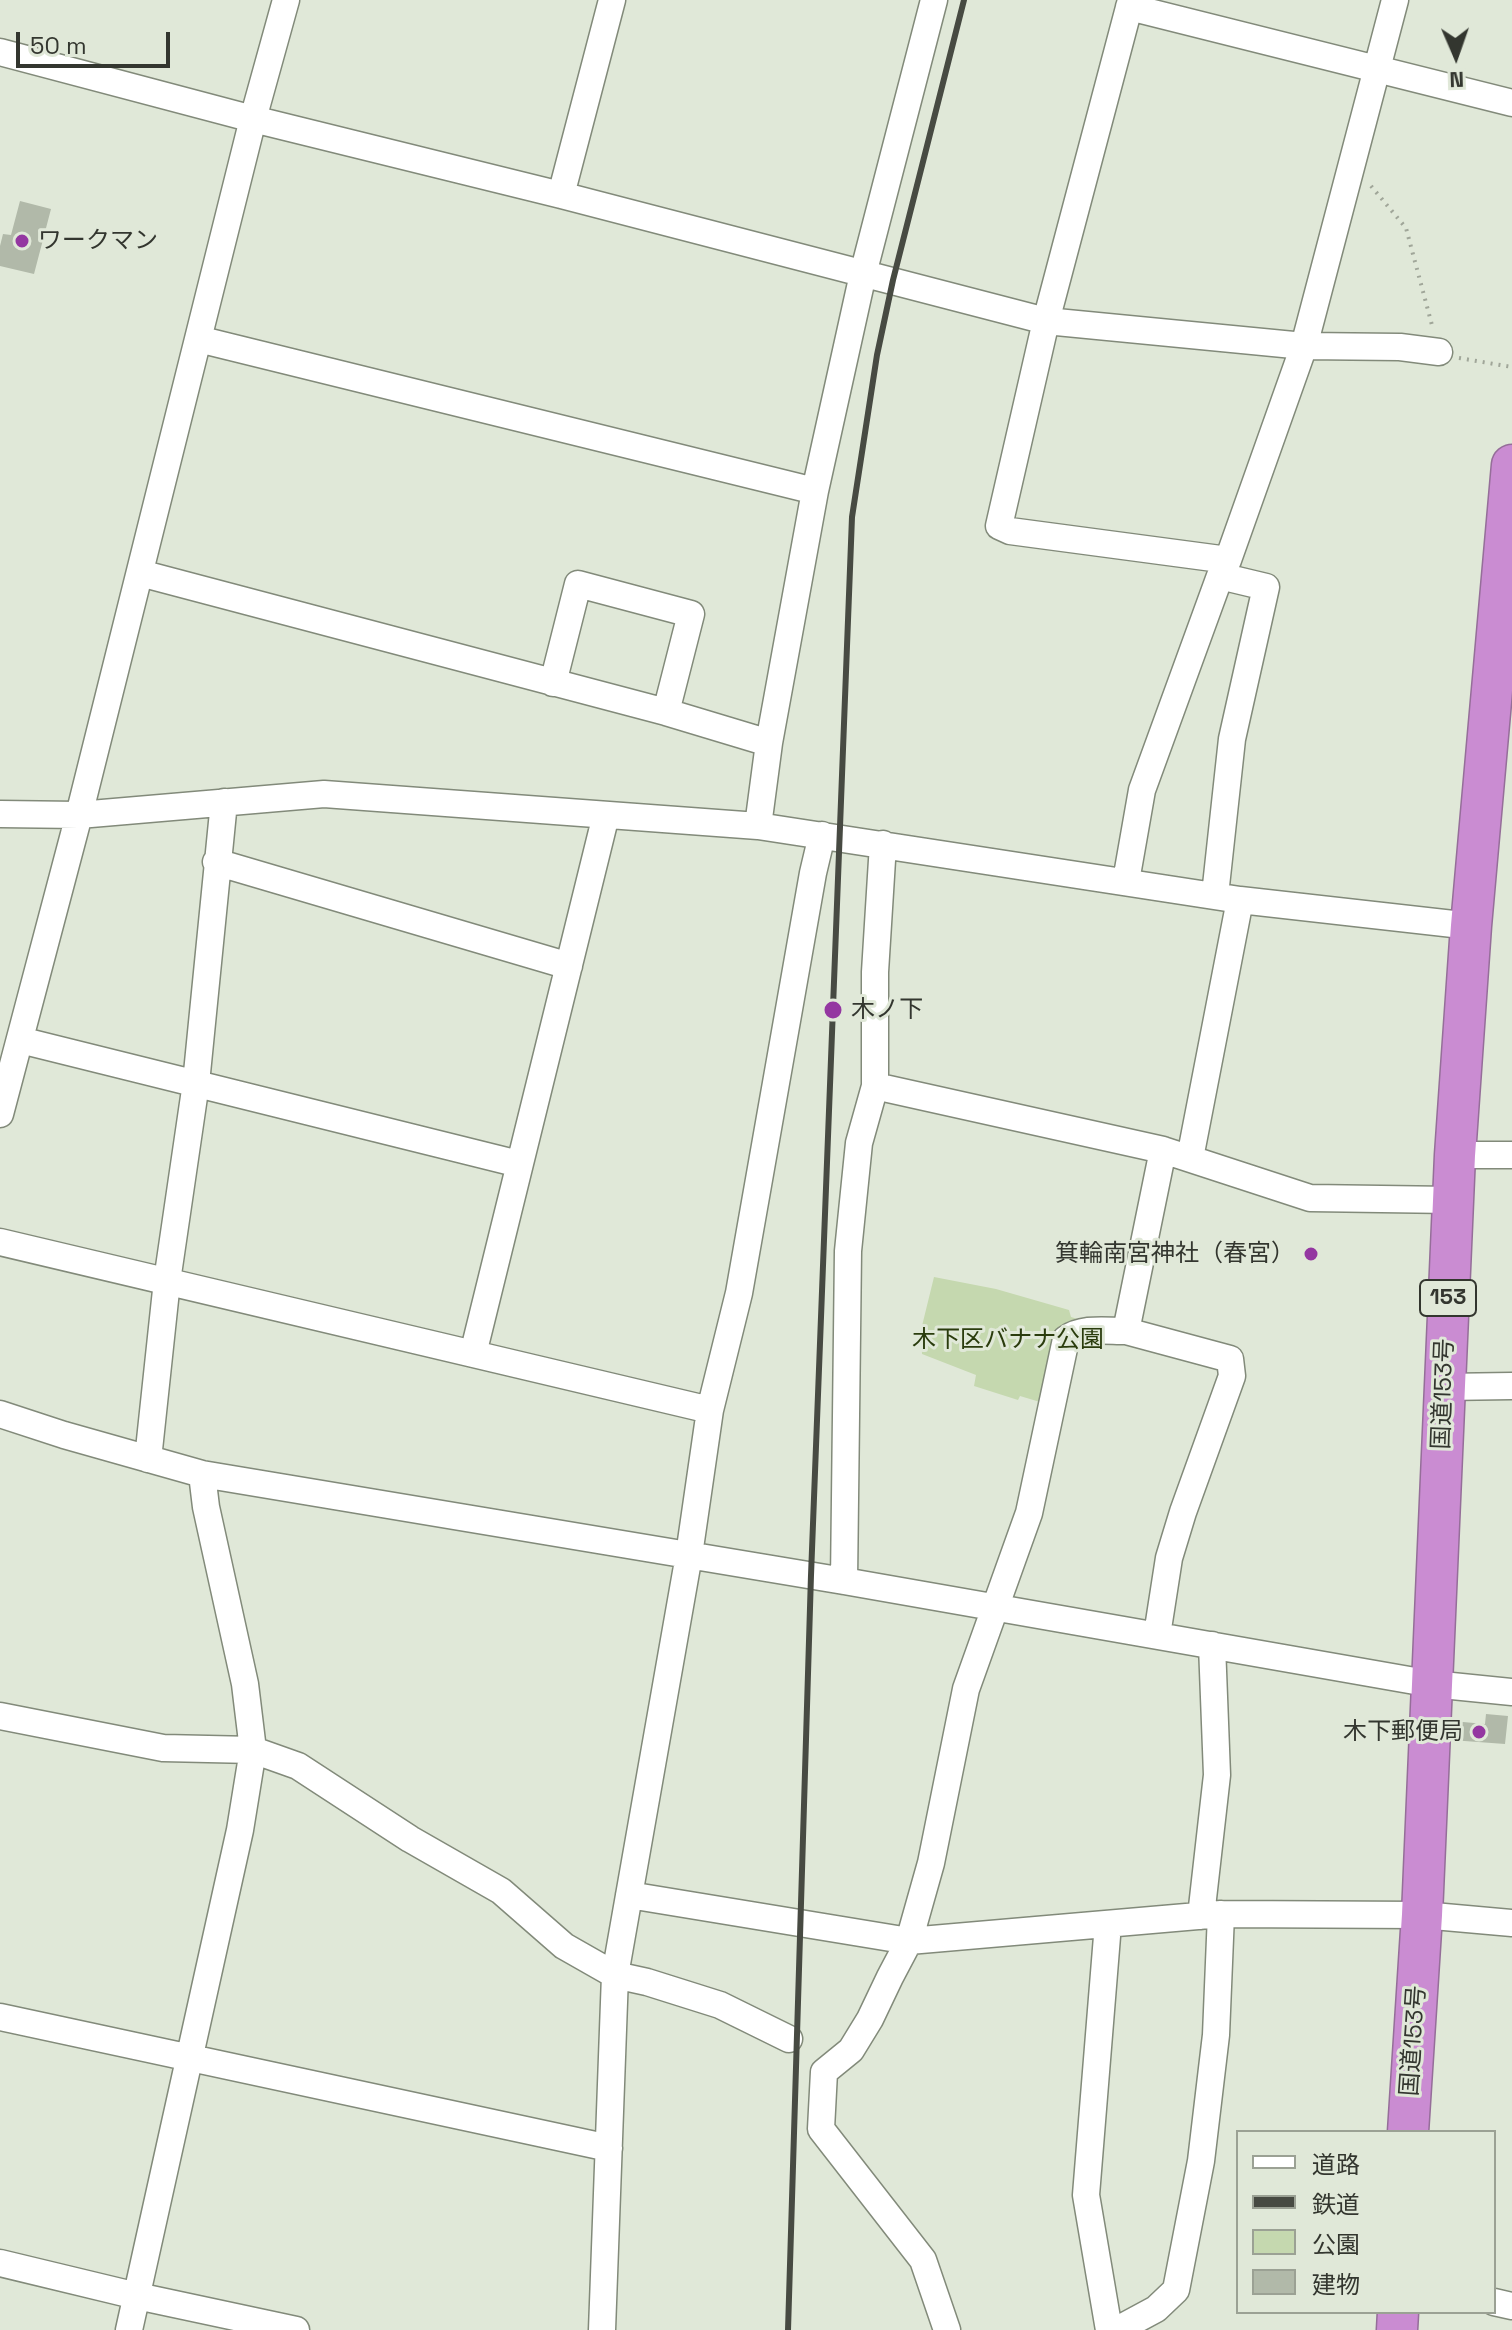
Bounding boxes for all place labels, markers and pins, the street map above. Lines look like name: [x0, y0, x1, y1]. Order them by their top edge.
place label: ワークマン: [38, 227, 158, 255]
marker: ワークマン: [13, 232, 31, 250]
place label: 木ノ下: [851, 996, 923, 1024]
marker: 木ノ下: [822, 999, 844, 1021]
place label: 箕輪南宮神社（春宮）: [1055, 1240, 1295, 1268]
marker: 箕輪南宮神社（春宮）: [1302, 1245, 1320, 1263]
place label: 木下郵便局: [1343, 1718, 1463, 1746]
marker: 木下郵便局: [1470, 1723, 1488, 1741]

